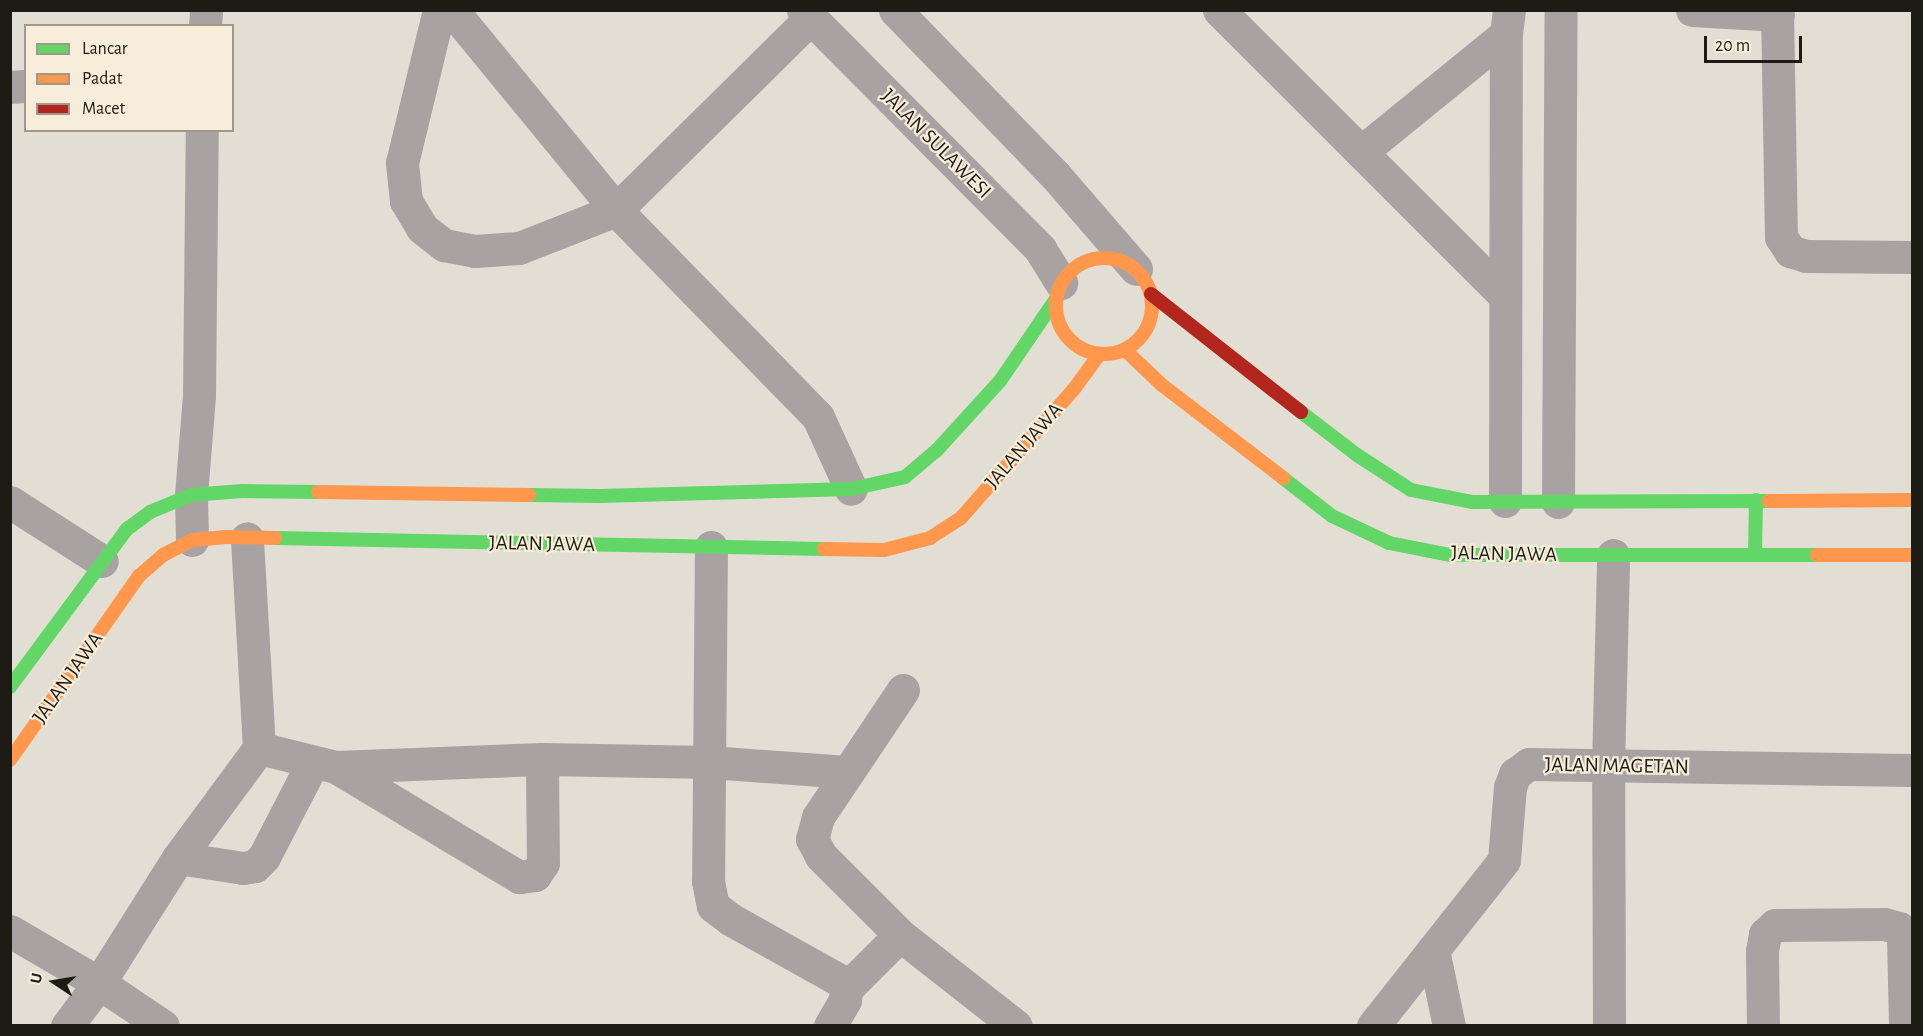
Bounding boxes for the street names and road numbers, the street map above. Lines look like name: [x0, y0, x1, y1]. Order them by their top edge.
street label: JALAN SULAWESI: [876, 84, 996, 204]
street label: JALAN JAWA: [980, 398, 1068, 494]
street label: JALAN JAWA: [489, 530, 595, 558]
street label: JALAN JAWA: [1451, 540, 1557, 568]
street label: JALAN JAWA: [27, 627, 109, 729]
street label: JALAN MAGETAN: [1545, 752, 1689, 780]

